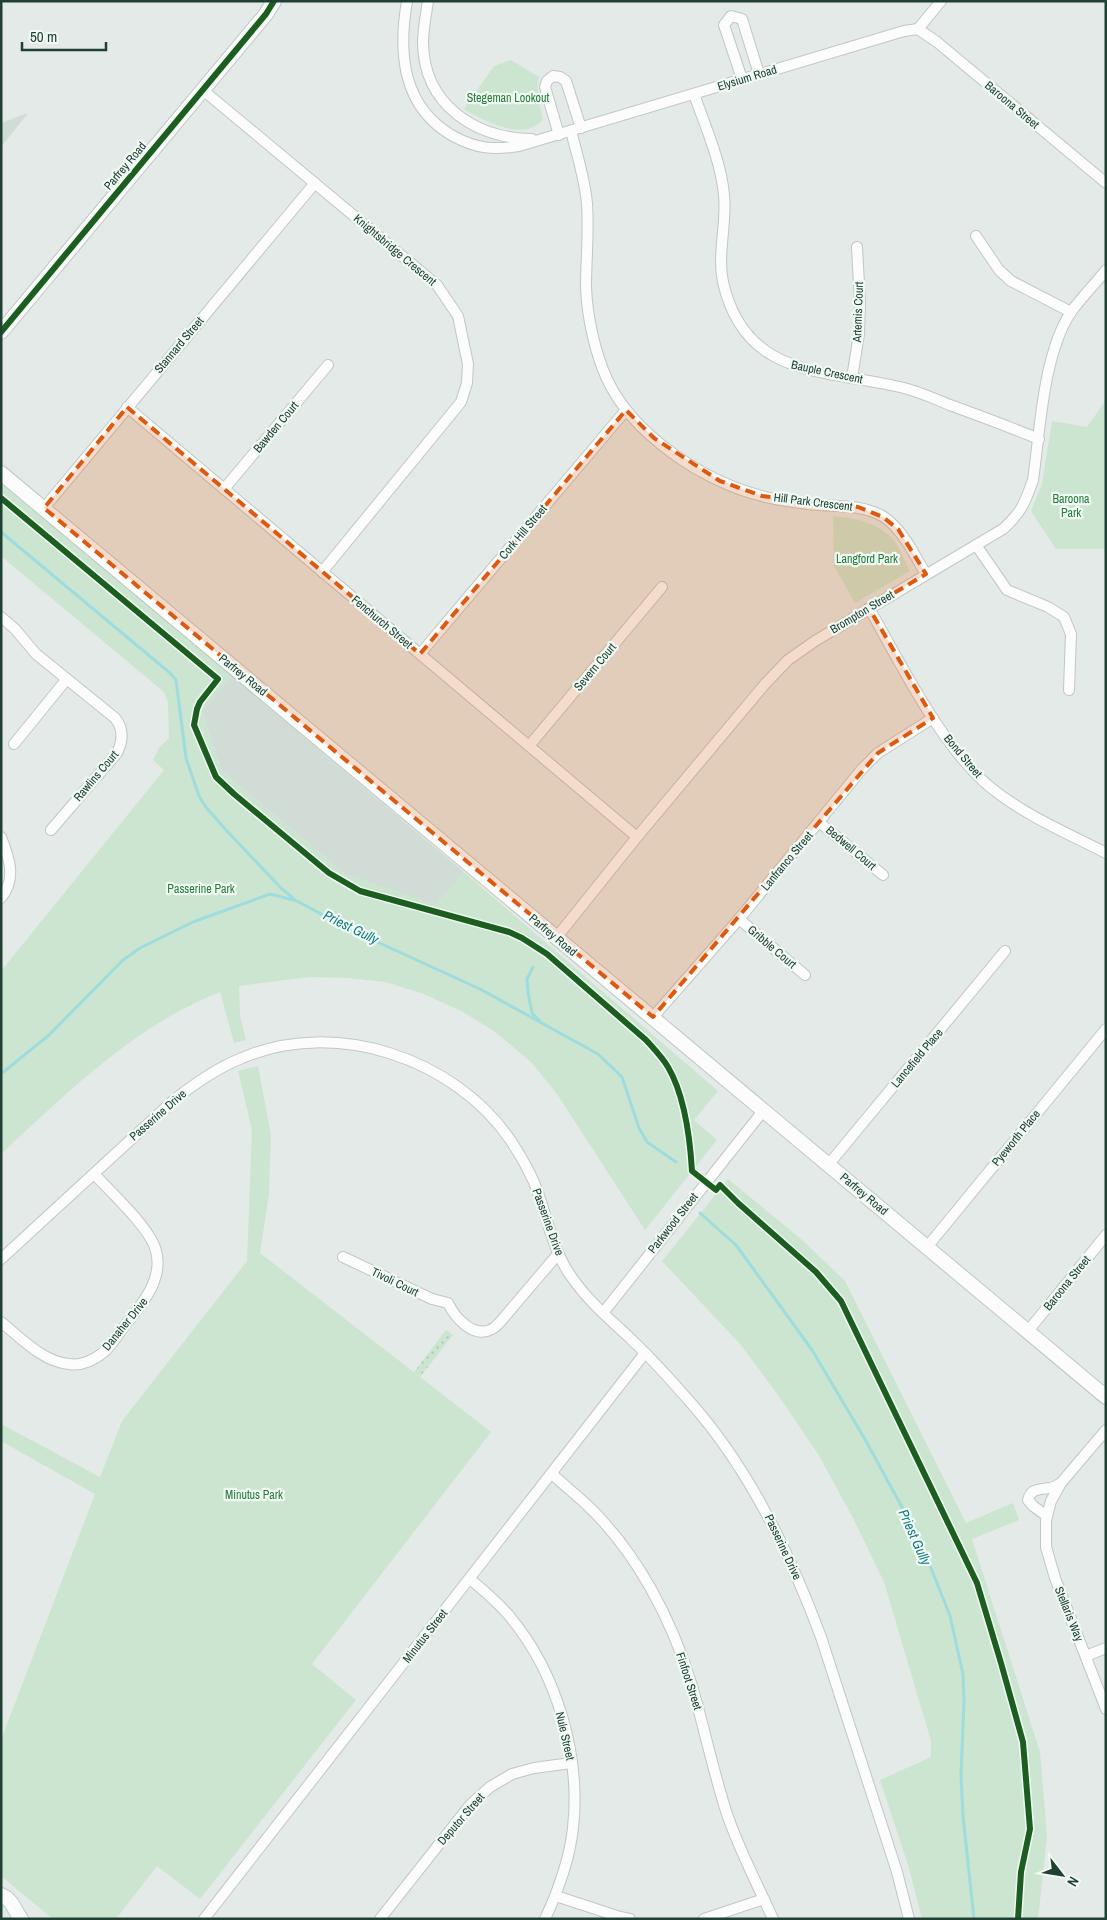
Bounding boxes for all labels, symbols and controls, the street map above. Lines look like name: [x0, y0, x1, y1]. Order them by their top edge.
scale bar: [22, 20, 106, 52]
text: 50 m: [30, 26, 57, 47]
street label: Elysium Road: [715, 61, 779, 95]
street label: Baroona Street: [982, 78, 1043, 133]
park label: Stegeman Lookout: [467, 90, 550, 106]
street label: Parfrey Road: [100, 139, 150, 193]
street label: Knightsbridge Crescent: [350, 211, 440, 290]
street label: Artemis Court: [849, 281, 867, 344]
street label: Stannard Street: [151, 313, 207, 377]
street label: Bauple Crescent: [790, 357, 864, 387]
street label: Bawden Court: [250, 398, 302, 456]
street label: Hill Park Crescent: [773, 489, 854, 515]
park label: Baroona Park: [1052, 491, 1090, 521]
street label: Cork Hill Street: [495, 501, 551, 563]
park label: Langford Park: [836, 551, 898, 567]
street label: Brompton Street: [827, 587, 897, 637]
street label: Fenchurch Street: [348, 592, 416, 652]
street label: Severn Court: [570, 639, 620, 694]
street label: Parfrey Road: [215, 651, 271, 699]
street label: Bond Street: [940, 731, 986, 781]
street label: Rawlins Court: [70, 747, 122, 805]
street label: Bedwell Court: [822, 822, 880, 874]
street label: Lanfranco Street: [757, 828, 817, 894]
park label: Passerine Park: [167, 881, 235, 897]
water label: Priest Gully: [320, 906, 383, 949]
street label: Parfrey Road: [526, 910, 580, 960]
street label: Gribble Court: [744, 922, 800, 972]
street label: Lancefield Place: [887, 1025, 947, 1091]
street label: Passerine Drive: [126, 1086, 190, 1144]
street label: Pyeworth Place: [988, 1106, 1044, 1170]
street label: Parfrey Road: [837, 1169, 891, 1219]
street label: Passerine Drive: [528, 1186, 568, 1258]
street label: Parkwood Street: [644, 1189, 702, 1257]
street label: Baroona Street: [1040, 1252, 1094, 1314]
street label: Tivoli Court: [369, 1264, 422, 1300]
street label: Danaher Drive: [99, 1294, 151, 1354]
park label: Minutus Park: [225, 1487, 283, 1503]
water label: Priest Gully: [895, 1506, 936, 1569]
street label: Passerine Drive: [761, 1512, 805, 1582]
street label: Stellaris Way: [1051, 1584, 1087, 1644]
street label: Minutus Street: [399, 1606, 451, 1666]
street label: Finfoot Street: [672, 1650, 706, 1712]
street label: Nule Street: [552, 1710, 578, 1762]
street label: Deputor Street: [434, 1789, 488, 1848]
north arrow: [1037, 1850, 1087, 1900]
text: N: [1063, 1874, 1083, 1890]

